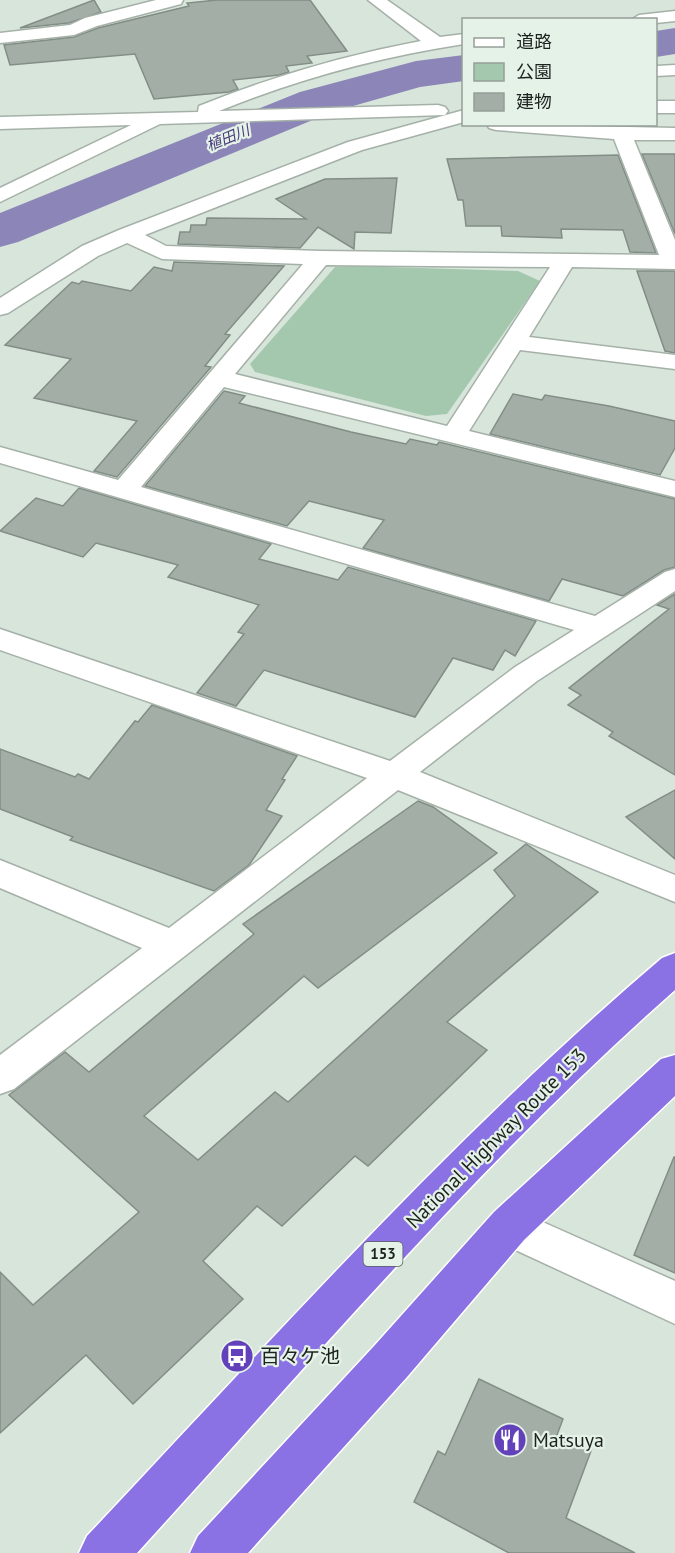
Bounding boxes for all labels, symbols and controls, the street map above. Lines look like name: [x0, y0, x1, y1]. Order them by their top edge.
legend: [462, 18, 657, 126]
text: 道路: [516, 30, 552, 53]
text: 公園: [516, 60, 552, 83]
text: 建物: [516, 90, 552, 113]
water label: 植田川: [203, 120, 254, 155]
street label: National Highway Route 153: [400, 1042, 592, 1234]
road number: 153: [364, 1242, 403, 1266]
bus stop icon: 百々ケ池: [219, 1338, 255, 1374]
place label: 百々ケ池: [260, 1343, 340, 1369]
restaurant icon: Matsuya: [492, 1422, 528, 1458]
place label: Matsuya: [533, 1427, 604, 1453]

